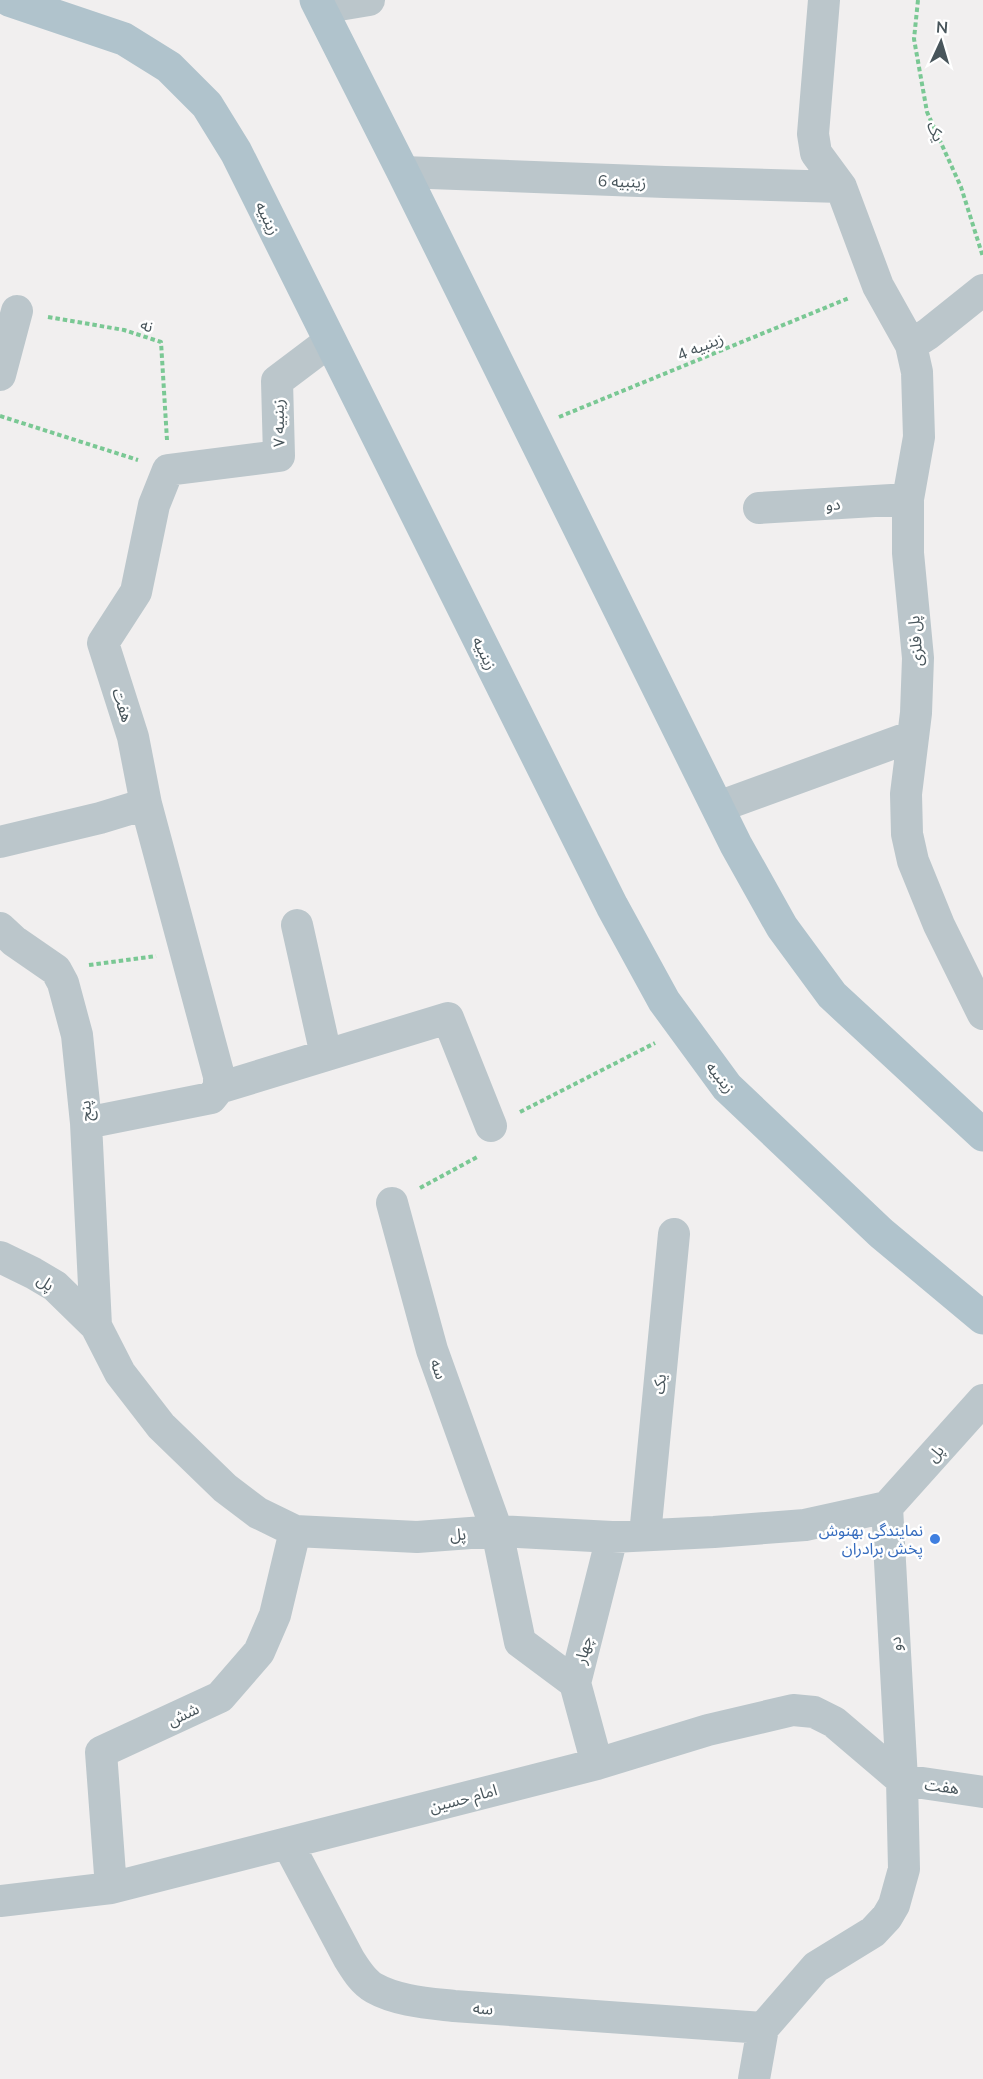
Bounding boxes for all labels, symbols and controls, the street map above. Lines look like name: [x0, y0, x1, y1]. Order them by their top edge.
north arrow: [911, 12, 971, 72]
text: N: [935, 17, 949, 39]
street label: یک: [921, 118, 949, 145]
street label: زینبیه 6: [597, 170, 647, 194]
street label: زینبیه: [250, 198, 285, 239]
street label: نه: [137, 314, 156, 338]
street label: زینبیه 4: [674, 328, 727, 366]
street label: زینبیه ۷: [268, 399, 290, 447]
street label: دو: [825, 494, 841, 516]
street label: پل فلزی: [903, 615, 929, 667]
street label: زینبیه: [467, 633, 502, 674]
street label: هفت: [106, 685, 138, 725]
street label: زینبیه: [701, 1057, 740, 1098]
street label: پنج: [74, 1099, 99, 1122]
street label: پل: [32, 1269, 58, 1297]
street label: سه: [424, 1356, 452, 1383]
street label: یک: [648, 1373, 672, 1395]
street label: پل: [922, 1440, 949, 1467]
place label: نمایندگی بهنوش پخش برادران: [819, 1520, 923, 1560]
street label: پل: [449, 1523, 467, 1547]
marker: نمایندگی بهنوش پخش برادران: [928, 1532, 942, 1546]
street label: چهار: [570, 1634, 598, 1667]
street label: دو: [885, 1636, 907, 1652]
street label: شش: [164, 1698, 203, 1732]
street label: هفت: [923, 1774, 960, 1800]
street label: امام حسین: [427, 1779, 500, 1820]
street label: سه: [472, 1997, 494, 2021]

